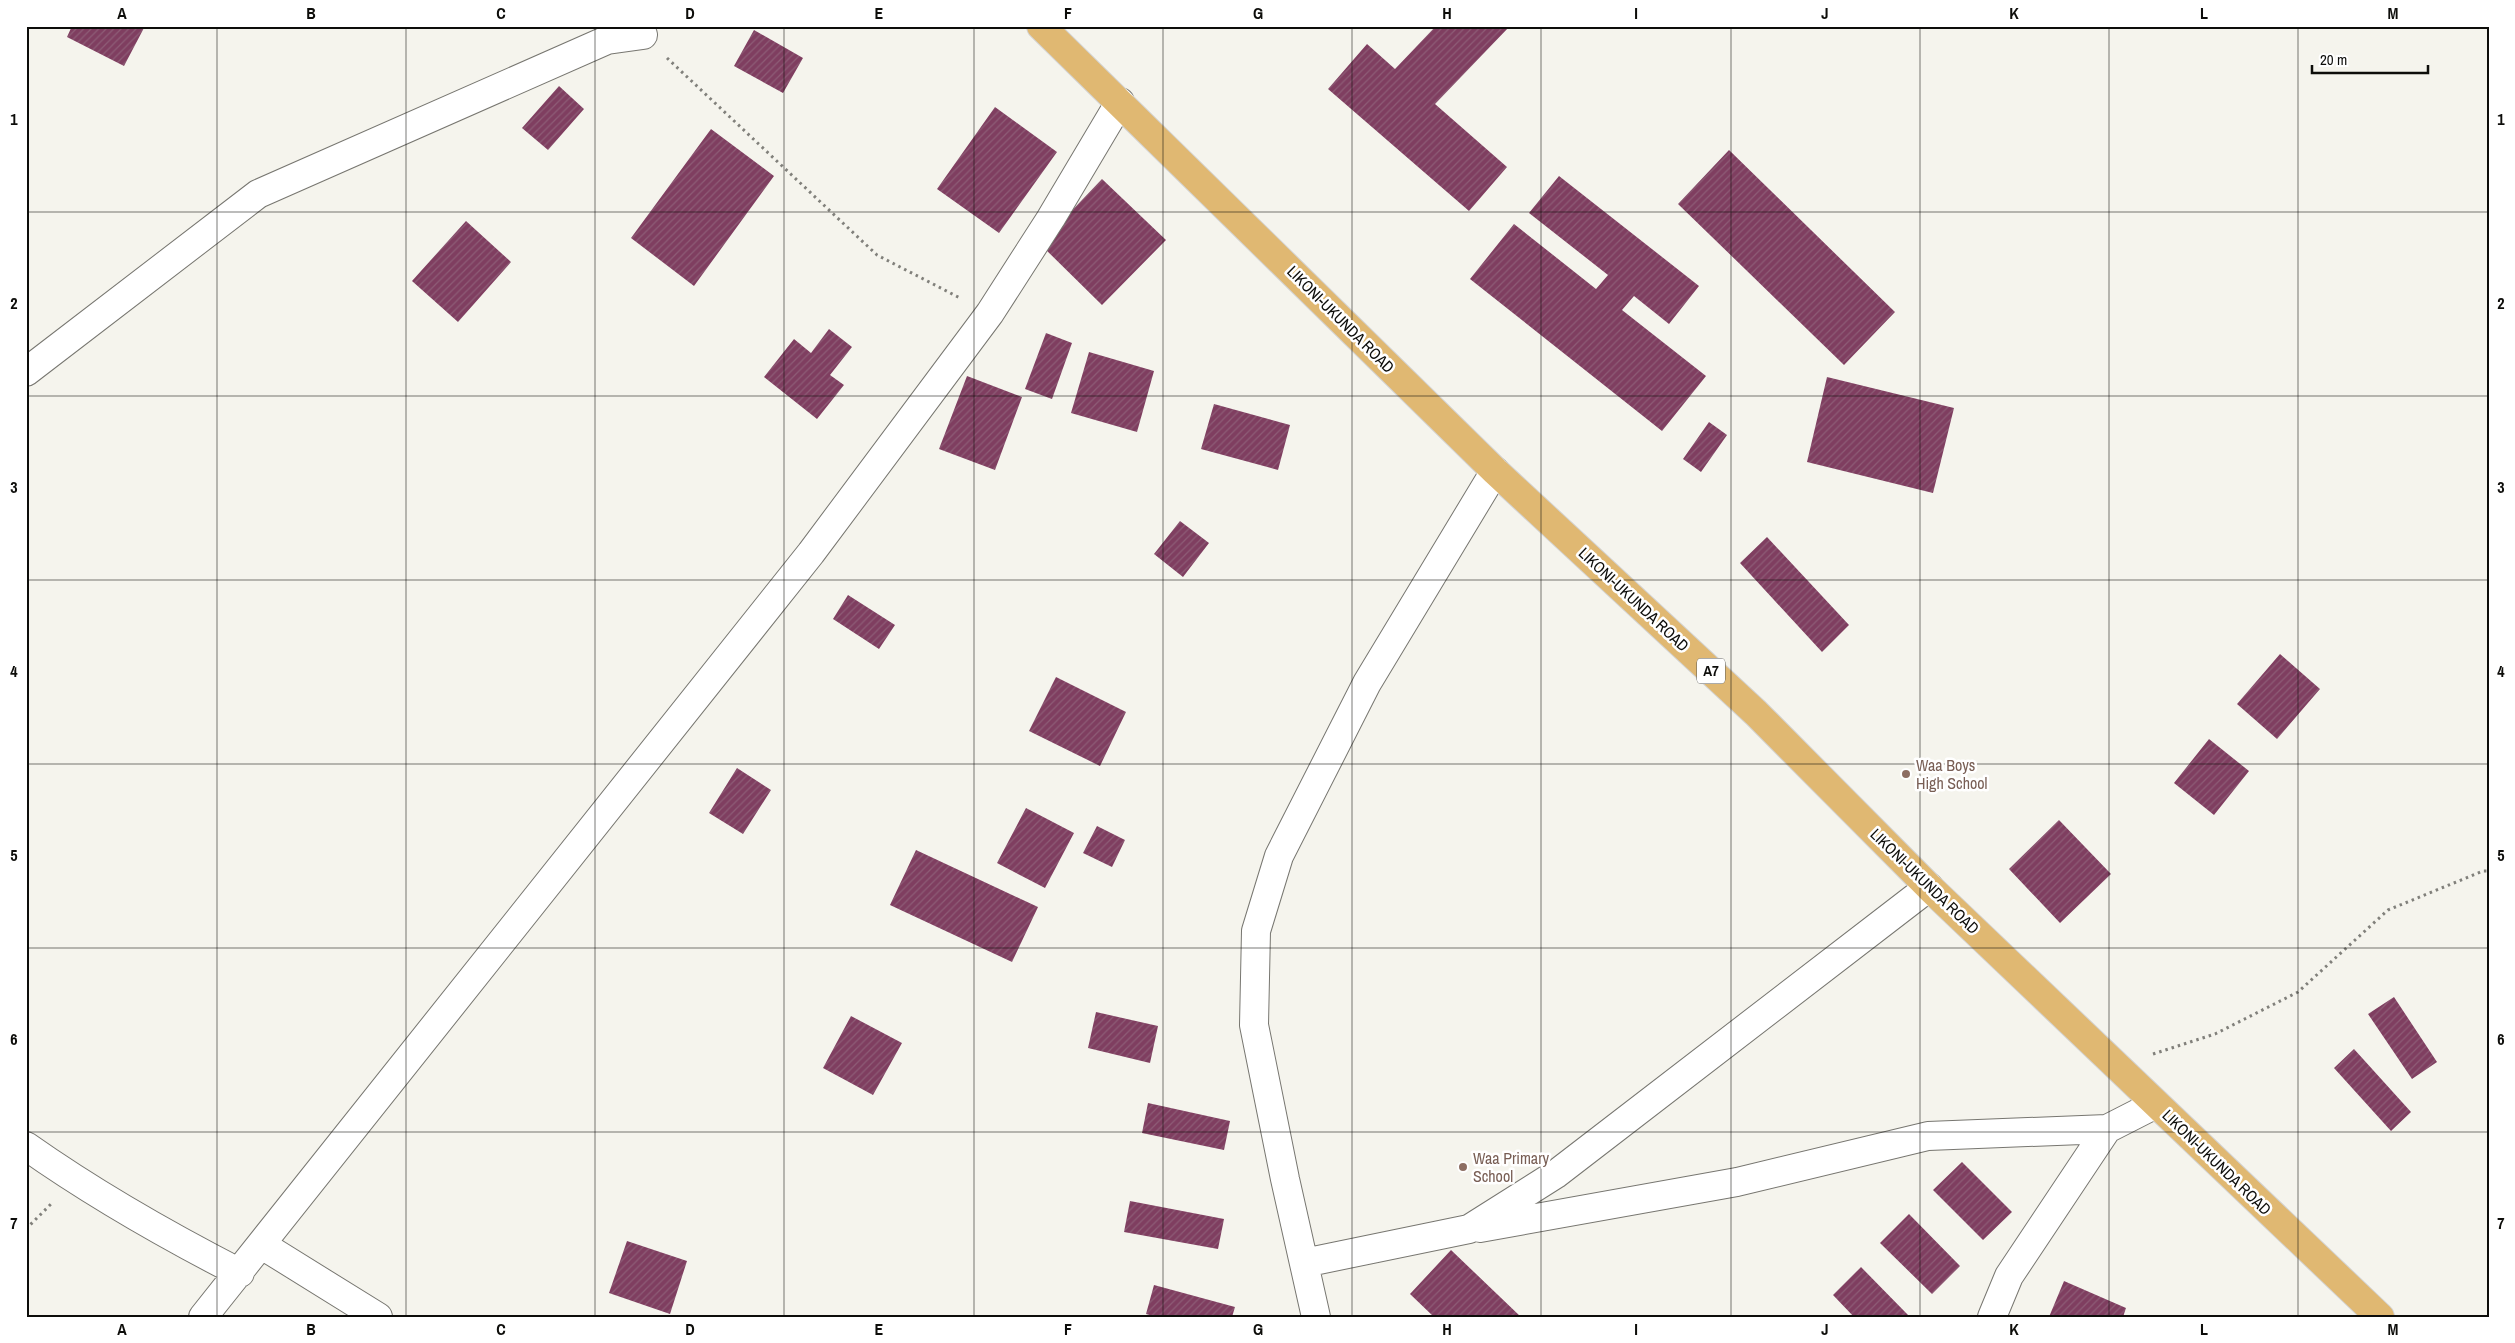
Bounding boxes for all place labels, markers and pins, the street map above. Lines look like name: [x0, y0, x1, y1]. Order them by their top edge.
place label: Waa Boys High School: [1916, 754, 1988, 794]
marker: Waa Boys High School: [1900, 768, 1912, 780]
place label: Waa Primary School: [1473, 1147, 1550, 1187]
marker: Waa Primary School: [1457, 1161, 1469, 1173]

